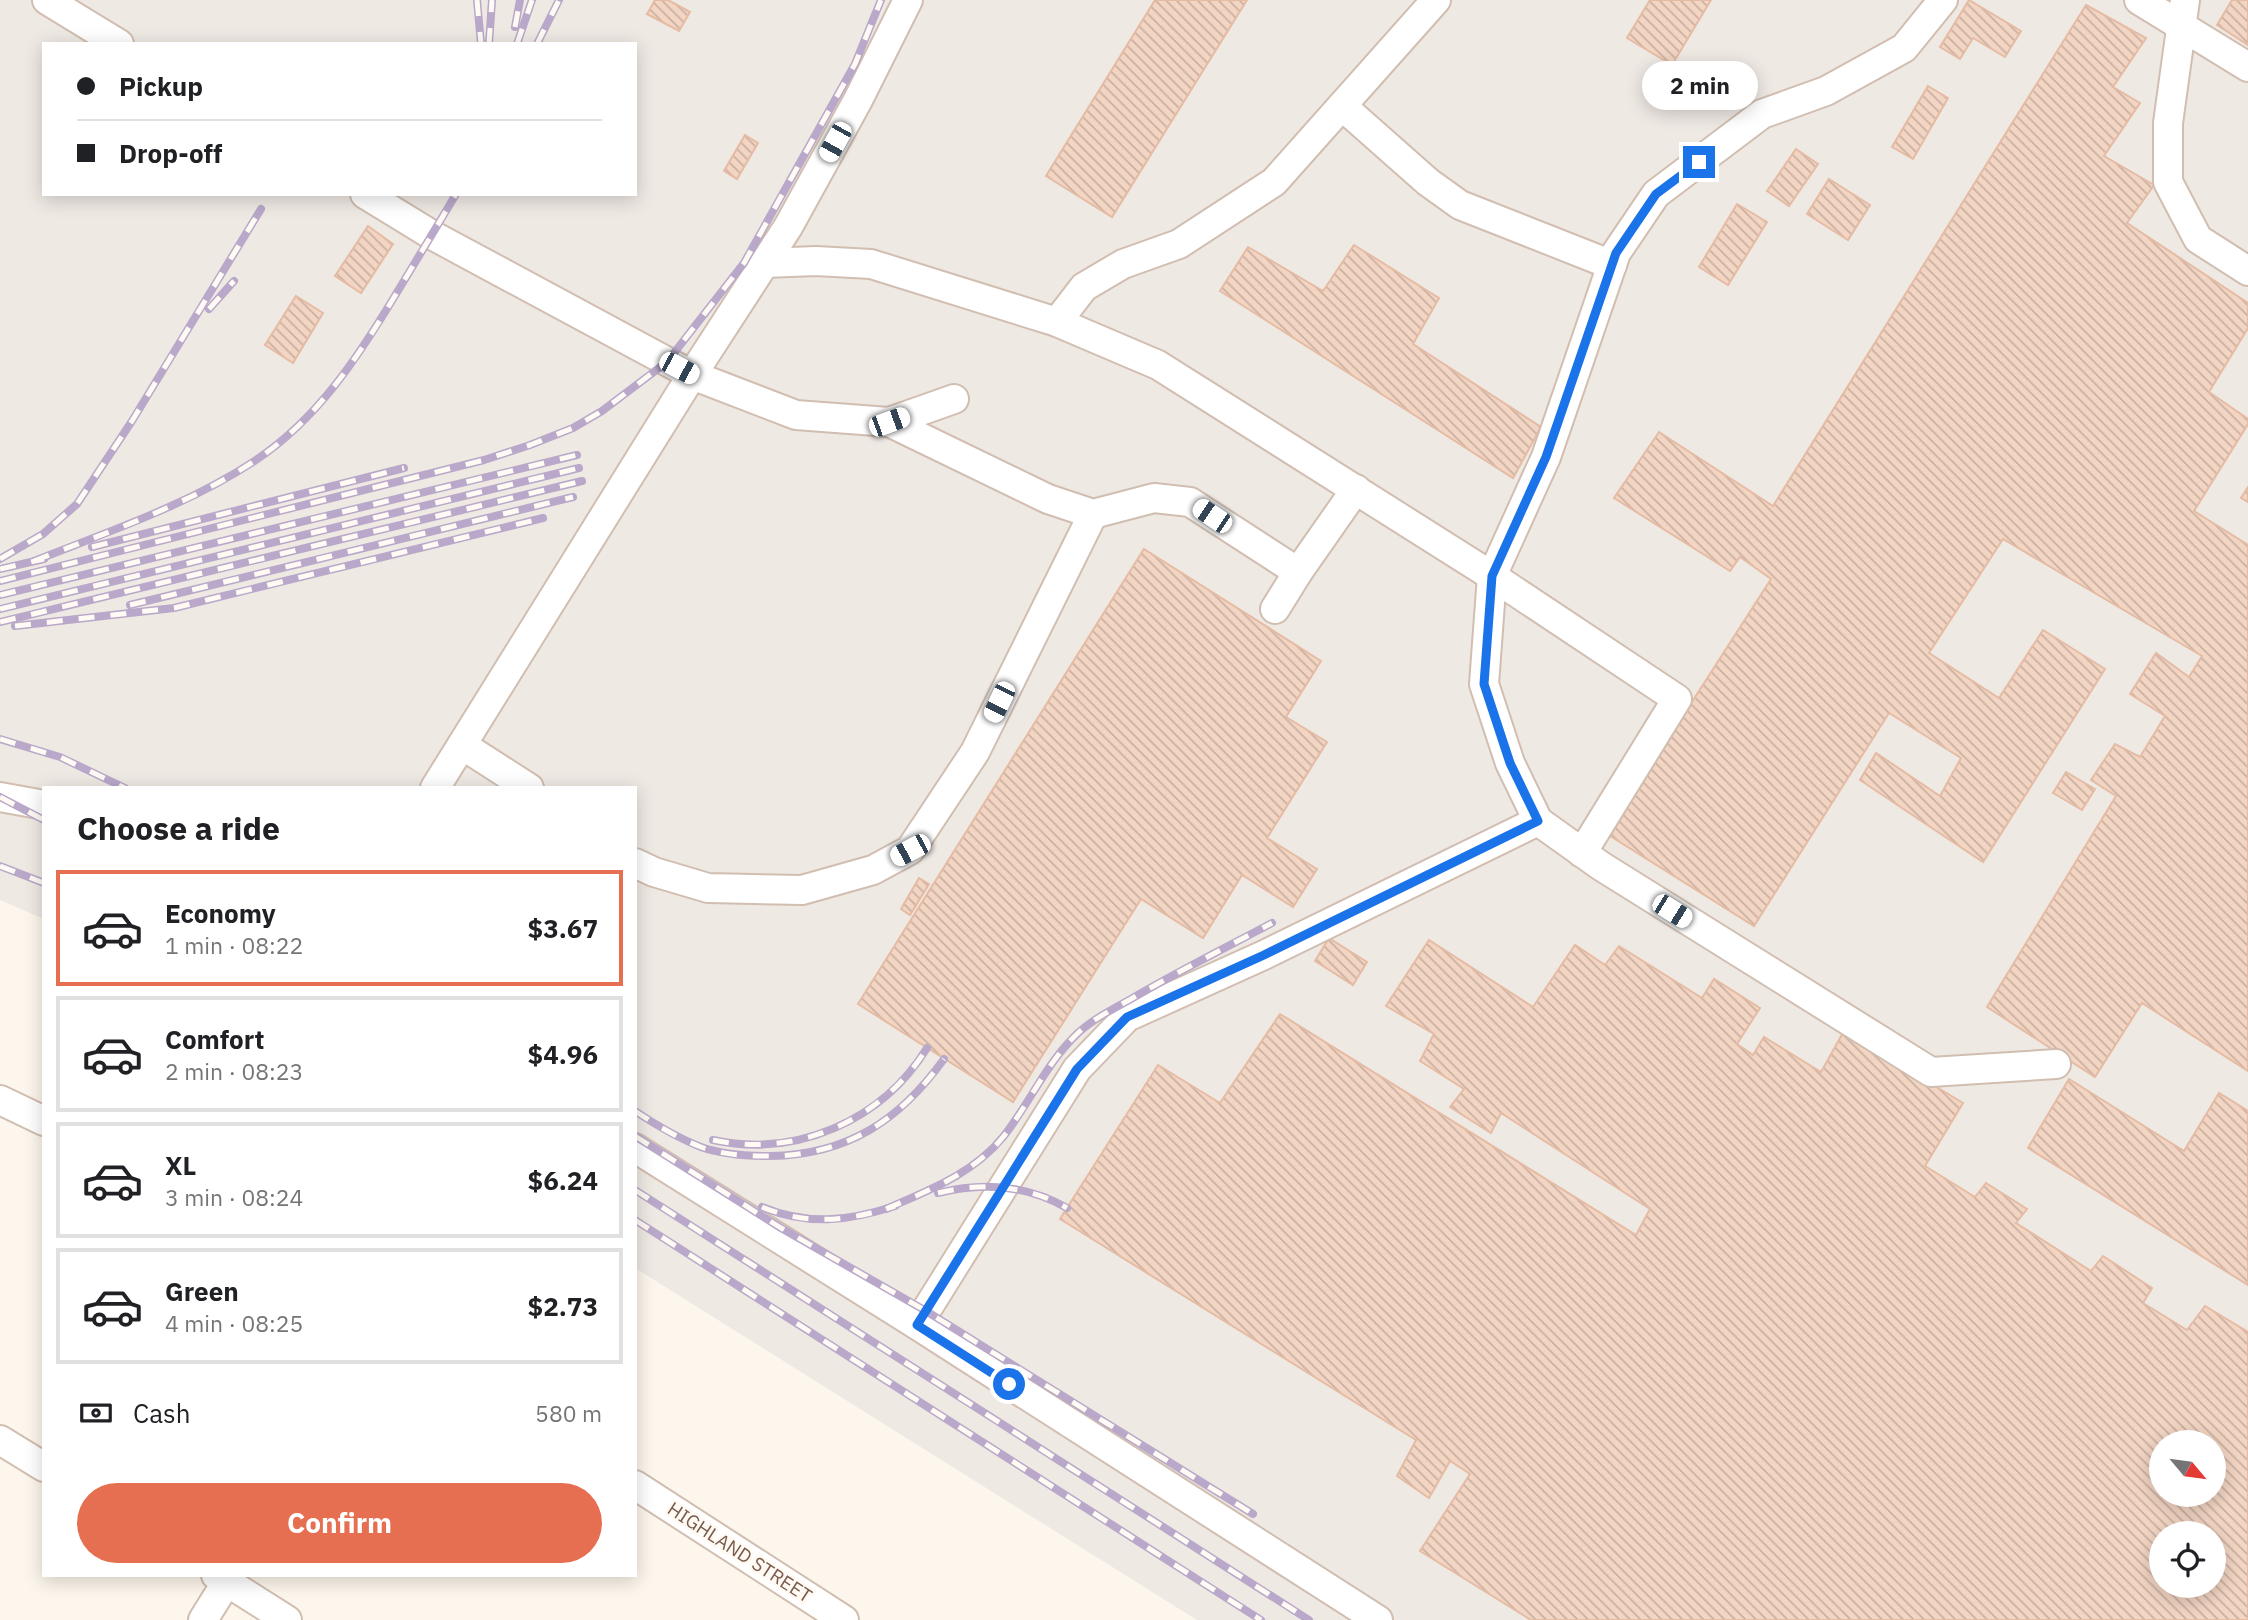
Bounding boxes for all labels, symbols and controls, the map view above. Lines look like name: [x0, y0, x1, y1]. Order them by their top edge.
callout: 2 min: [1641, 60, 1757, 110]
text: Pickup: [119, 69, 203, 103]
text: 2 min: [1670, 70, 1730, 100]
car: [816, 119, 855, 165]
text: Drop-off: [119, 136, 222, 170]
route end: [1683, 146, 1715, 178]
car: [656, 349, 703, 387]
car: [866, 405, 913, 439]
car: [1189, 496, 1236, 536]
car: [981, 679, 1018, 725]
text: Choose a ride: [77, 807, 280, 849]
car: [887, 831, 934, 869]
car: [1649, 891, 1696, 931]
text: Economy: [165, 896, 276, 930]
icon: car: [81, 897, 144, 960]
text: $3.67: [528, 911, 598, 945]
text: 1 min · 08:22: [165, 930, 303, 960]
text: Comfort: [165, 1022, 264, 1056]
icon: car: [81, 1023, 144, 1086]
text: $4.96: [528, 1037, 598, 1071]
text: 2 min · 08:23: [165, 1056, 303, 1086]
text: XL: [165, 1148, 196, 1182]
icon: car: [81, 1149, 144, 1212]
text: $6.24: [528, 1163, 598, 1197]
text: 3 min · 08:24: [165, 1182, 303, 1212]
text: Green: [165, 1274, 239, 1308]
icon: car: [81, 1275, 144, 1338]
text: $2.73: [528, 1289, 598, 1323]
text: 4 min · 08:25: [165, 1308, 303, 1338]
route start: [993, 1368, 1025, 1400]
icon: cash: [77, 1394, 115, 1432]
text: Cash: [133, 1396, 190, 1430]
text: 580 m: [535, 1398, 602, 1428]
north arrow: [2149, 1430, 2226, 1507]
map controls: [2149, 1430, 2226, 1598]
button: Confirm: [77, 1483, 602, 1563]
street label: HIGHLAND STREET: [663, 1496, 817, 1608]
button: locate: [2149, 1521, 2226, 1598]

